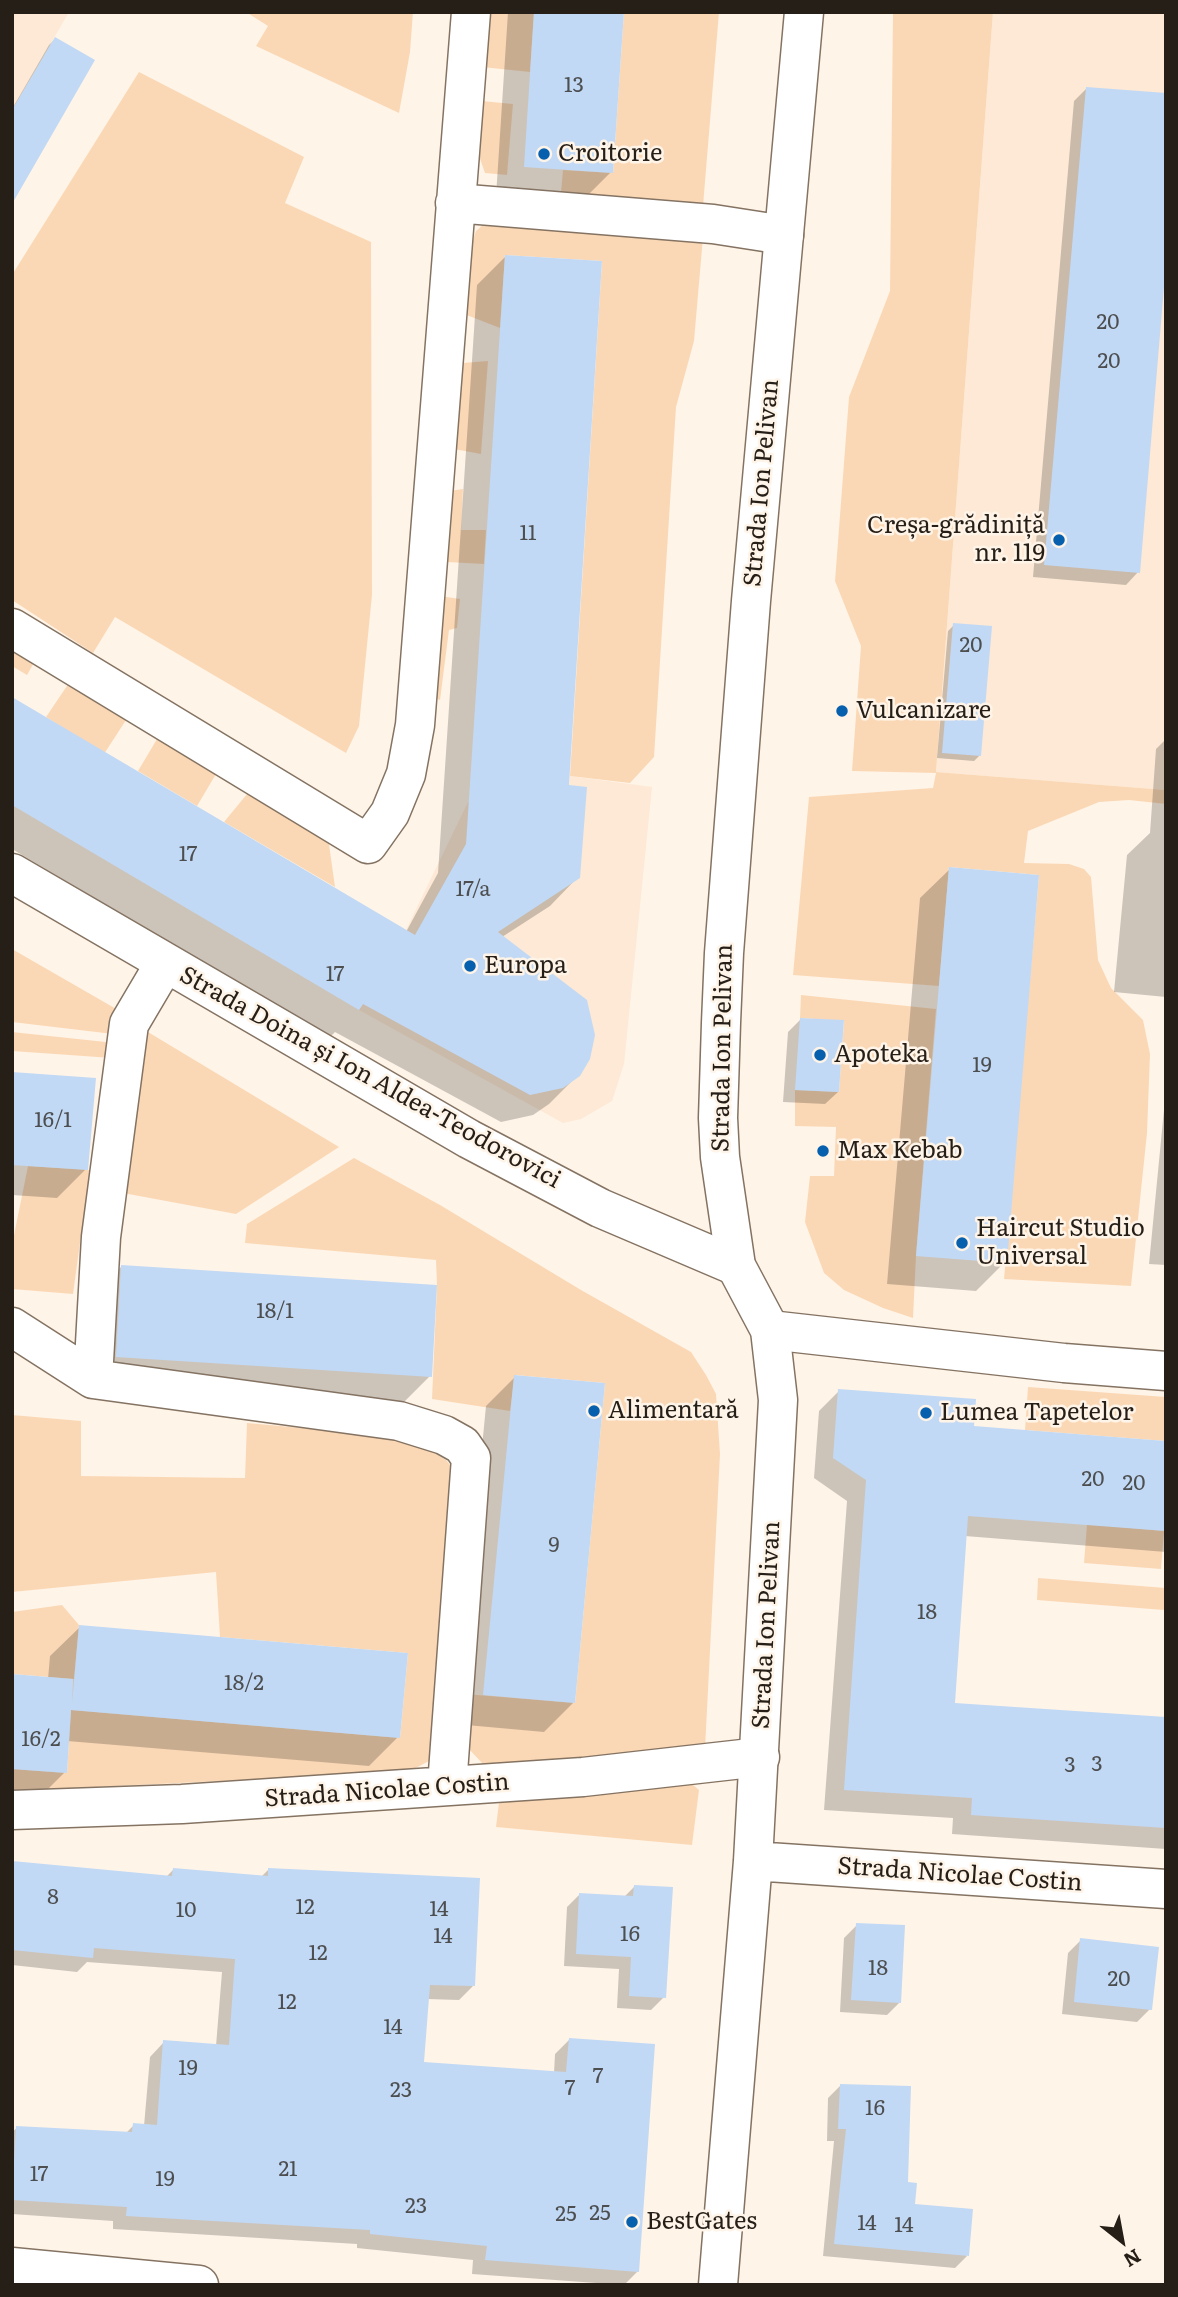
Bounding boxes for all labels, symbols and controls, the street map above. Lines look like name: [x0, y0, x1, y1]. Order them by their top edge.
house number: 13: [564, 73, 584, 99]
place label: Croitorie: [558, 140, 662, 168]
marker: Croitorie: [536, 146, 552, 162]
house number: 20: [1097, 310, 1119, 336]
house number: 20: [1098, 349, 1120, 375]
street label: Strada Ion Pelivan: [739, 378, 785, 588]
place label: Creșa-grădiniță nr. 119: [867, 512, 1045, 568]
house number: 11: [519, 521, 537, 547]
marker: Creșa-grădiniță nr. 119: [1051, 532, 1067, 548]
house number: 20: [960, 633, 982, 659]
place label: Vulcanizare: [856, 697, 991, 725]
marker: Vulcanizare: [834, 703, 850, 719]
house number: 17: [179, 842, 197, 868]
house number: 17/a: [455, 877, 491, 903]
street label: Strada Ion Pelivan: [707, 944, 739, 1152]
place label: Europa: [484, 952, 567, 980]
marker: Europa: [462, 958, 478, 974]
street label: Strada Doina și Ion Aldea-Teodorovici: [174, 961, 566, 1195]
house number: 17: [326, 962, 344, 988]
place label: Apoteka: [834, 1041, 929, 1069]
marker: Apoteka: [812, 1047, 828, 1063]
house number: 19: [972, 1053, 992, 1079]
house number: 16/1: [34, 1108, 72, 1134]
place label: Max Kebab: [837, 1137, 963, 1165]
marker: Max Kebab: [815, 1143, 831, 1159]
place label: Haircut Studio Universal: [976, 1215, 1145, 1271]
marker: Haircut Studio Universal: [954, 1235, 970, 1251]
house number: 18/1: [256, 1299, 294, 1325]
place label: Alimentară: [608, 1397, 739, 1425]
place label: Lumea Tapetelor: [940, 1399, 1134, 1427]
marker: Alimentară: [586, 1403, 602, 1419]
marker: Lumea Tapetelor: [918, 1405, 934, 1421]
house number: 20: [1082, 1467, 1104, 1493]
house number: 20: [1123, 1471, 1145, 1497]
street label: Strada Ion Pelivan: [747, 1520, 787, 1730]
house number: 9: [549, 1533, 559, 1559]
house number: 18: [917, 1600, 937, 1626]
house number: 18/2: [224, 1671, 264, 1697]
house number: 16/2: [21, 1727, 61, 1753]
house number: 3: [1091, 1752, 1103, 1778]
house number: 3: [1064, 1753, 1076, 1779]
street label: Strada Nicolae Costin: [264, 1768, 510, 1814]
street label: Strada Nicolae Costin: [837, 1852, 1083, 1898]
house number: 8: [47, 1885, 59, 1911]
house number: 12: [295, 1895, 315, 1921]
house number: 14: [429, 1897, 449, 1923]
house number: 10: [176, 1898, 196, 1924]
house number: 16: [620, 1922, 640, 1948]
house number: 14: [433, 1924, 453, 1950]
house number: 12: [308, 1941, 328, 1967]
house number: 18: [868, 1956, 888, 1982]
house number: 20: [1108, 1967, 1130, 1993]
house number: 12: [277, 1990, 297, 2016]
house number: 14: [383, 2015, 403, 2041]
house number: 19: [178, 2056, 198, 2082]
house number: 7: [593, 2064, 603, 2090]
house number: 7: [565, 2076, 575, 2102]
house number: 23: [390, 2078, 412, 2104]
house number: 16: [865, 2096, 885, 2122]
house number: 21: [278, 2157, 298, 2183]
house number: 17: [30, 2162, 48, 2188]
house number: 19: [155, 2167, 175, 2193]
house number: 23: [405, 2194, 427, 2220]
house number: 25: [589, 2201, 611, 2227]
house number: 25: [555, 2202, 577, 2228]
north arrow: [1087, 2206, 1157, 2276]
place label: BestGates: [646, 2208, 757, 2236]
house number: 14: [857, 2211, 877, 2237]
house number: 14: [894, 2213, 914, 2239]
marker: BestGates: [624, 2214, 640, 2230]
text: N: [1119, 2243, 1147, 2275]

